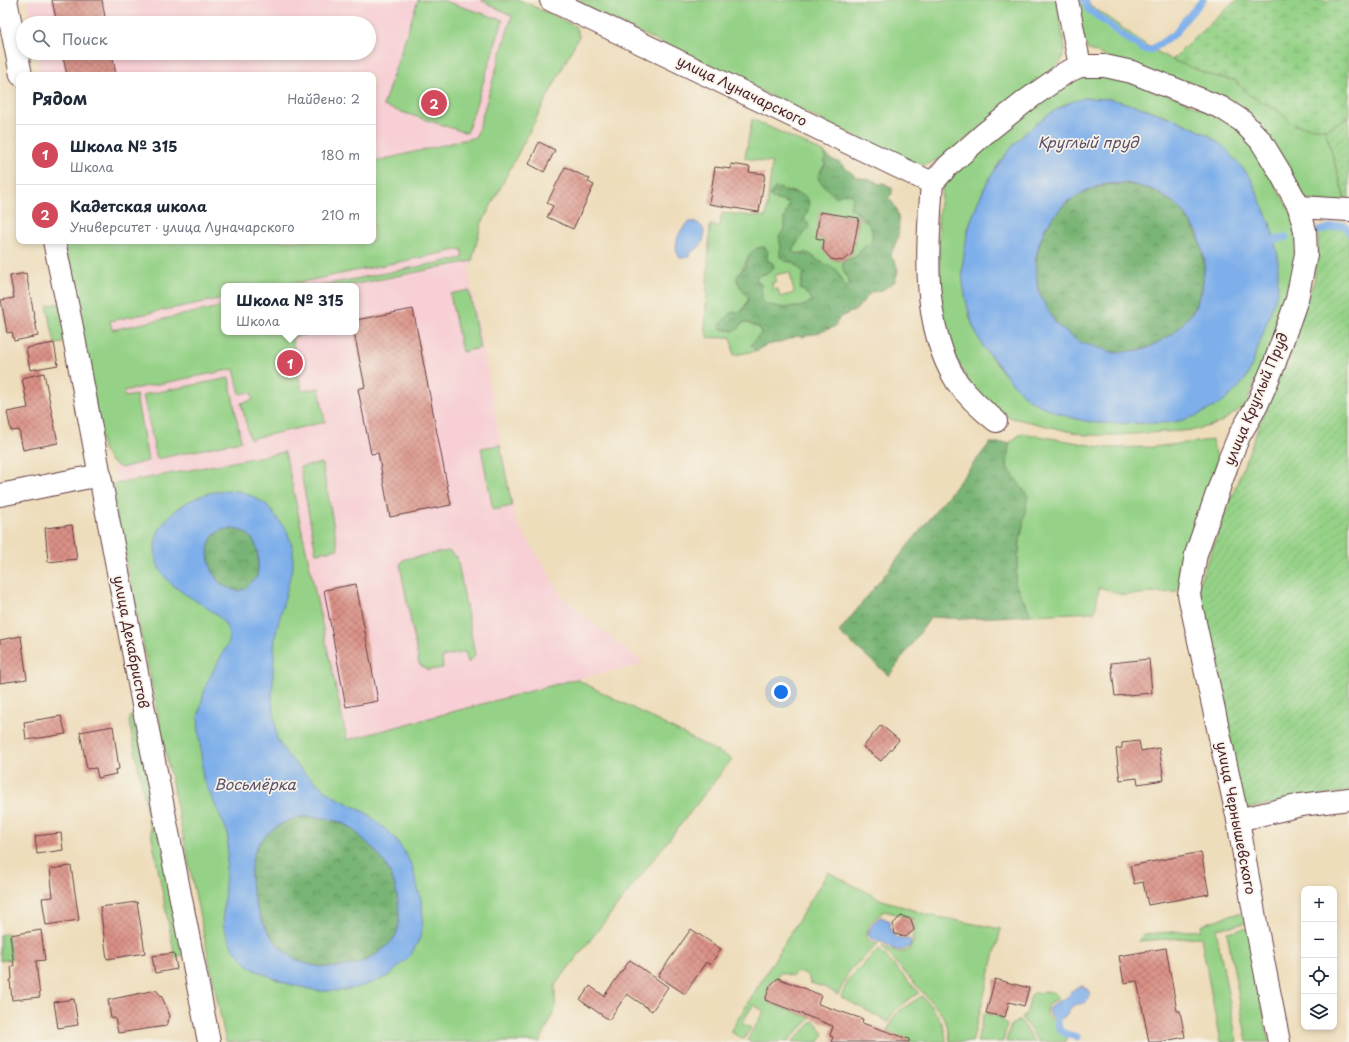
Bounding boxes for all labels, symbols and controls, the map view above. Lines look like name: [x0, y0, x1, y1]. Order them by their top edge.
search box: [16, 16, 376, 60]
icon: search: [30, 27, 52, 49]
text: Поиск: [62, 27, 108, 50]
street label: улица Луначарского: [674, 50, 811, 131]
text: Рядом: [32, 85, 87, 111]
pin: 2: [421, 88, 447, 118]
text: Найдено: 2: [287, 89, 360, 108]
water label: Круглый пруд: [1038, 130, 1140, 153]
text: Школа № 315: [70, 134, 178, 157]
text: 1: [42, 145, 48, 164]
text: 180 m: [321, 145, 360, 164]
text: Школа: [70, 157, 114, 176]
text: Кадетская школа: [70, 194, 207, 217]
text: 2: [40, 205, 50, 224]
text: 210 m: [321, 205, 360, 224]
text: Университет · улица Луначарского: [70, 217, 295, 236]
popup: [221, 283, 359, 335]
text: Школа № 315: [236, 288, 344, 311]
text: Школа: [236, 311, 280, 330]
street label: улица Круглый Пруд: [1218, 329, 1293, 468]
pin: 1: [277, 348, 303, 378]
street label: улица Декабристов: [108, 574, 155, 710]
your location: [771, 682, 791, 702]
street label: улица Чернышевского: [1211, 740, 1262, 896]
water label: Восьмёрка: [214, 772, 297, 795]
map controls: [1301, 886, 1337, 1030]
button: +: [1301, 886, 1337, 922]
button: −: [1301, 922, 1337, 958]
button: locate: [1301, 958, 1337, 994]
button: layers: [1301, 994, 1337, 1030]

